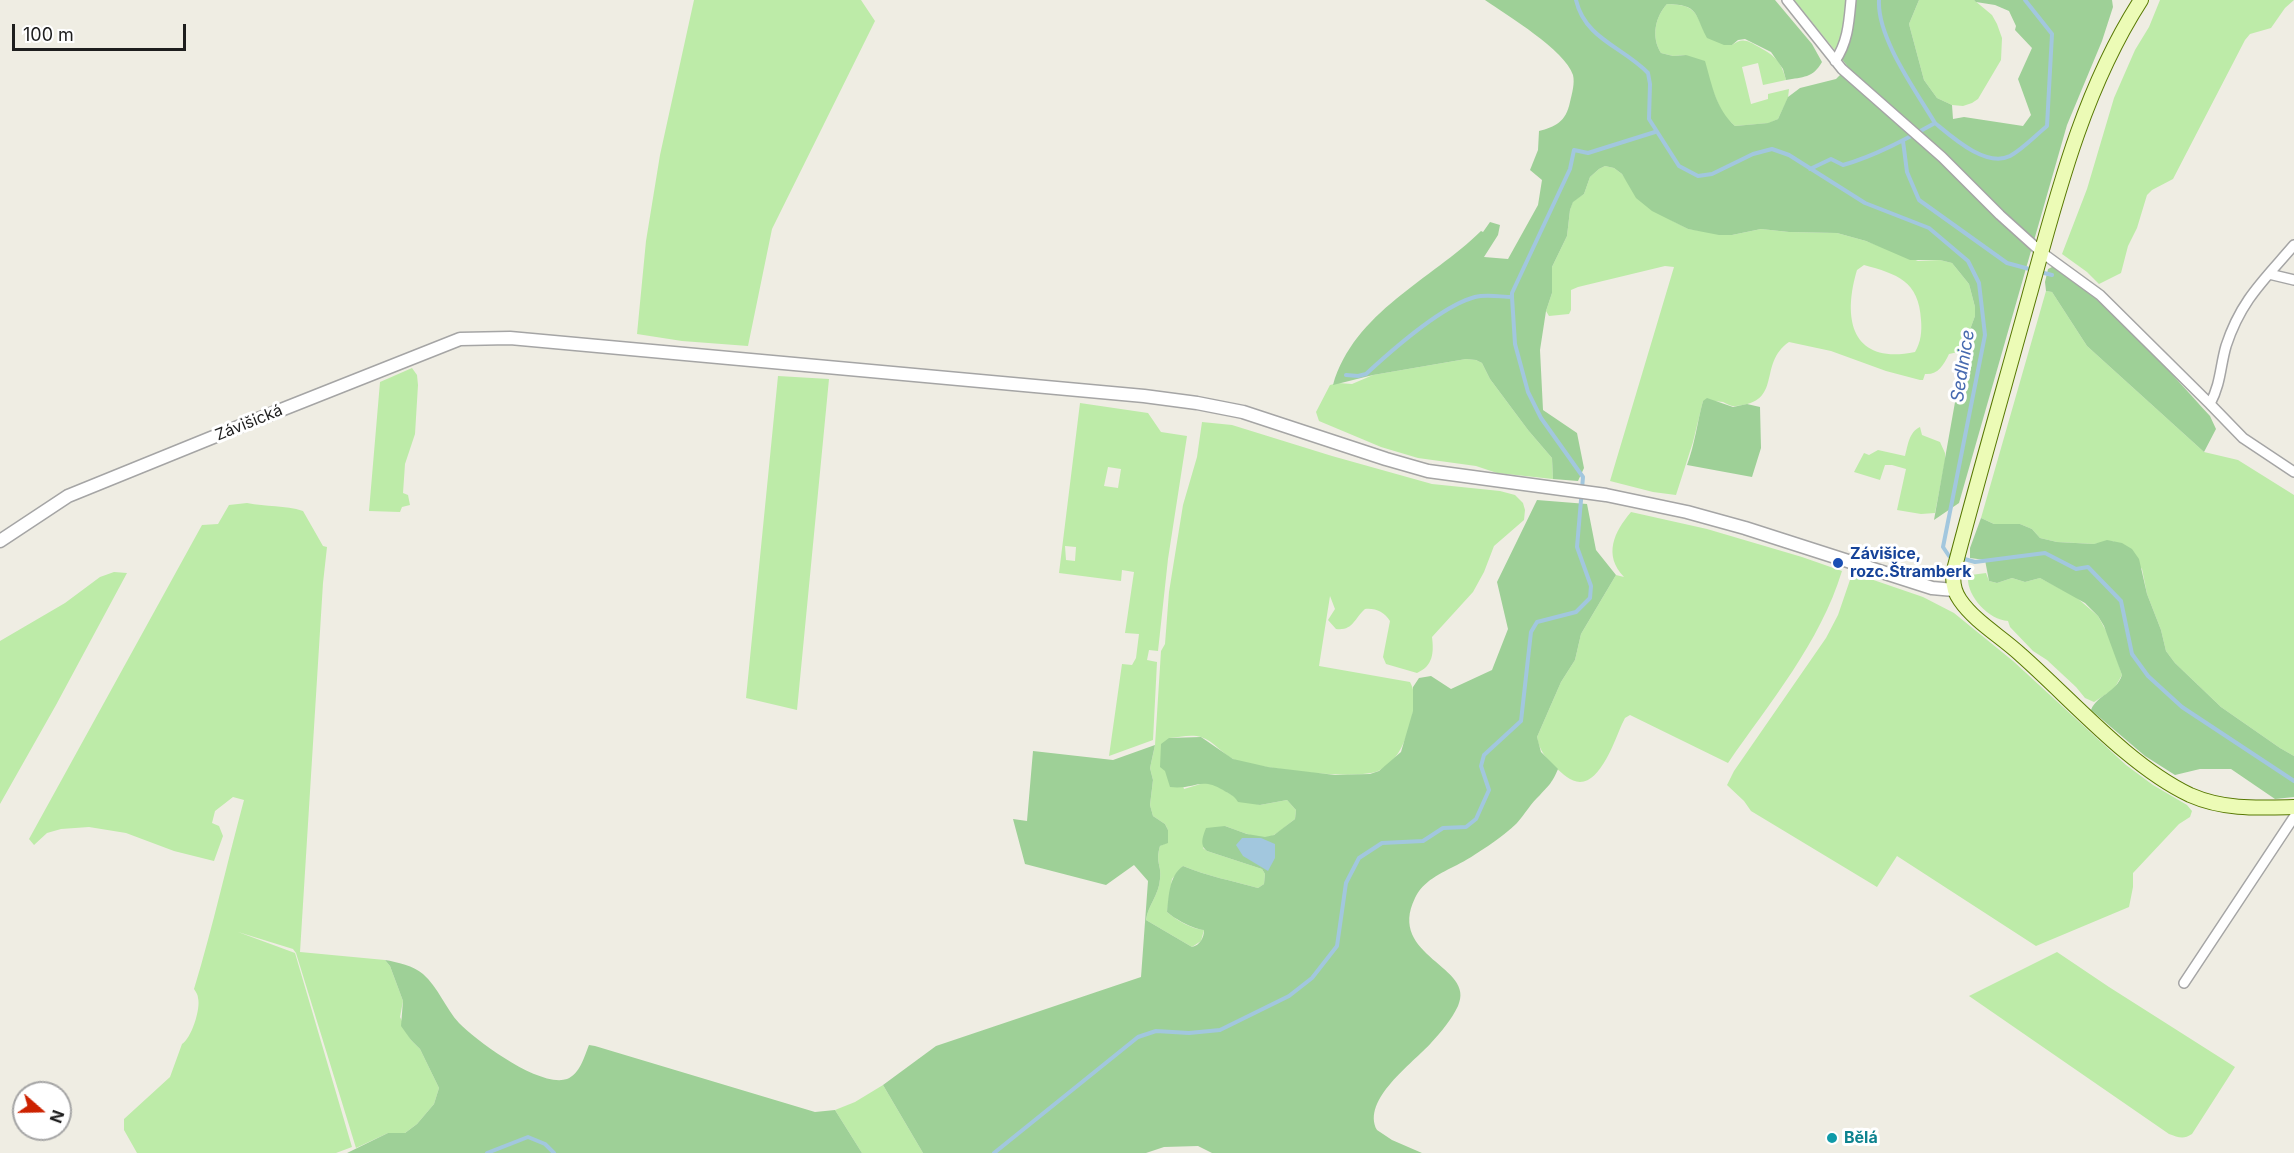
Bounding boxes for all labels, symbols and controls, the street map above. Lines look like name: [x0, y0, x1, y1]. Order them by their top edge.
scale bar: [15, 12, 189, 50]
text: 100 m: [23, 24, 74, 45]
water label: Sedlnice: [1947, 328, 1979, 404]
street label: Závišická: [213, 401, 285, 445]
place label: Závišice, rozc.Štramberk: [1850, 544, 1971, 582]
marker: Závišice, rozc.Štramberk: [1831, 556, 1845, 570]
north arrow: [12, 1081, 72, 1141]
text: N: [46, 1107, 69, 1126]
place label: Bělá: [1844, 1128, 1878, 1148]
marker: Bělá: [1825, 1131, 1839, 1145]

